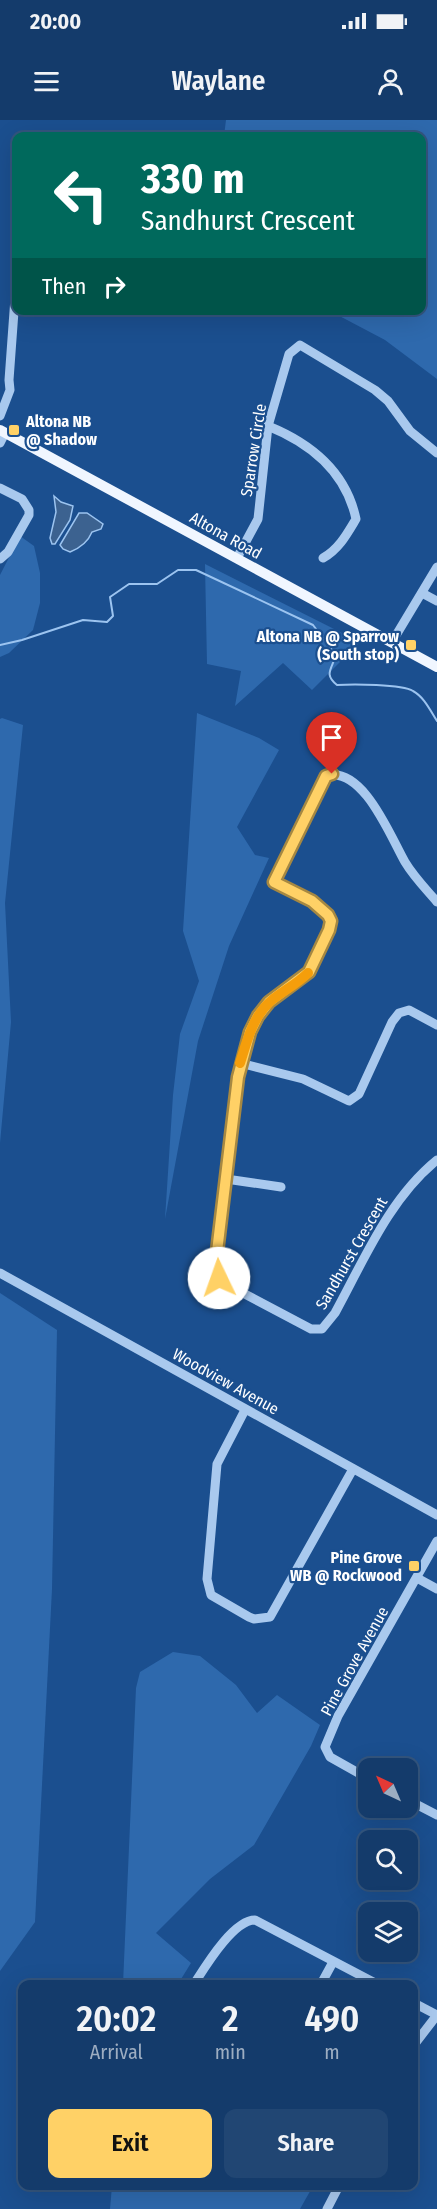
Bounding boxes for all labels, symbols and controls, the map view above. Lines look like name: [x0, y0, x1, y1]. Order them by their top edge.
text: 20:00: [30, 8, 81, 35]
icon: menu: [30, 65, 63, 98]
text: Waylane: [172, 65, 265, 97]
icon: person: [374, 65, 407, 98]
text: 330 m: [141, 154, 244, 204]
icon: left: [42, 156, 120, 234]
text: Sandhurst Crescent: [141, 205, 355, 237]
icon: right: [98, 270, 131, 303]
text: Then: [42, 273, 86, 300]
street label: Sparrow Circle: [237, 402, 270, 498]
place label: Altona NB @ Shadow: [25, 412, 97, 449]
marker: Altona NB @ Shadow: [7, 423, 21, 437]
street label: Altona Road: [186, 508, 265, 563]
place label: Altona NB @ Sparrow (South stop): [256, 627, 399, 664]
marker: Altona NB @ Sparrow (South stop): [404, 638, 418, 652]
pin: [306, 712, 357, 774]
icon: arrive: [315, 721, 348, 754]
street label: Sandhurst Crescent: [312, 1193, 392, 1313]
position arrow: [187, 1246, 251, 1310]
street label: Woodview Avenue: [169, 1344, 282, 1419]
place label: Pine Grove WB @ Rockwood: [290, 1548, 402, 1585]
marker: Pine Grove WB @ Rockwood: [407, 1559, 421, 1573]
street label: Pine Grove Avenue: [317, 1603, 392, 1719]
north arrow: [358, 1758, 418, 1818]
map controls: [358, 1758, 418, 1962]
button: search: [358, 1830, 418, 1890]
button: layers: [358, 1902, 418, 1962]
text: 20:02: [77, 1997, 156, 2041]
text: 2: [222, 1997, 238, 2041]
text: 490: [304, 1997, 359, 2041]
text: Arrival: [90, 2040, 143, 2064]
text: min: [215, 2040, 246, 2064]
text: m: [324, 2040, 340, 2064]
button: Exit: [48, 2109, 212, 2178]
button: Share: [224, 2109, 388, 2178]

